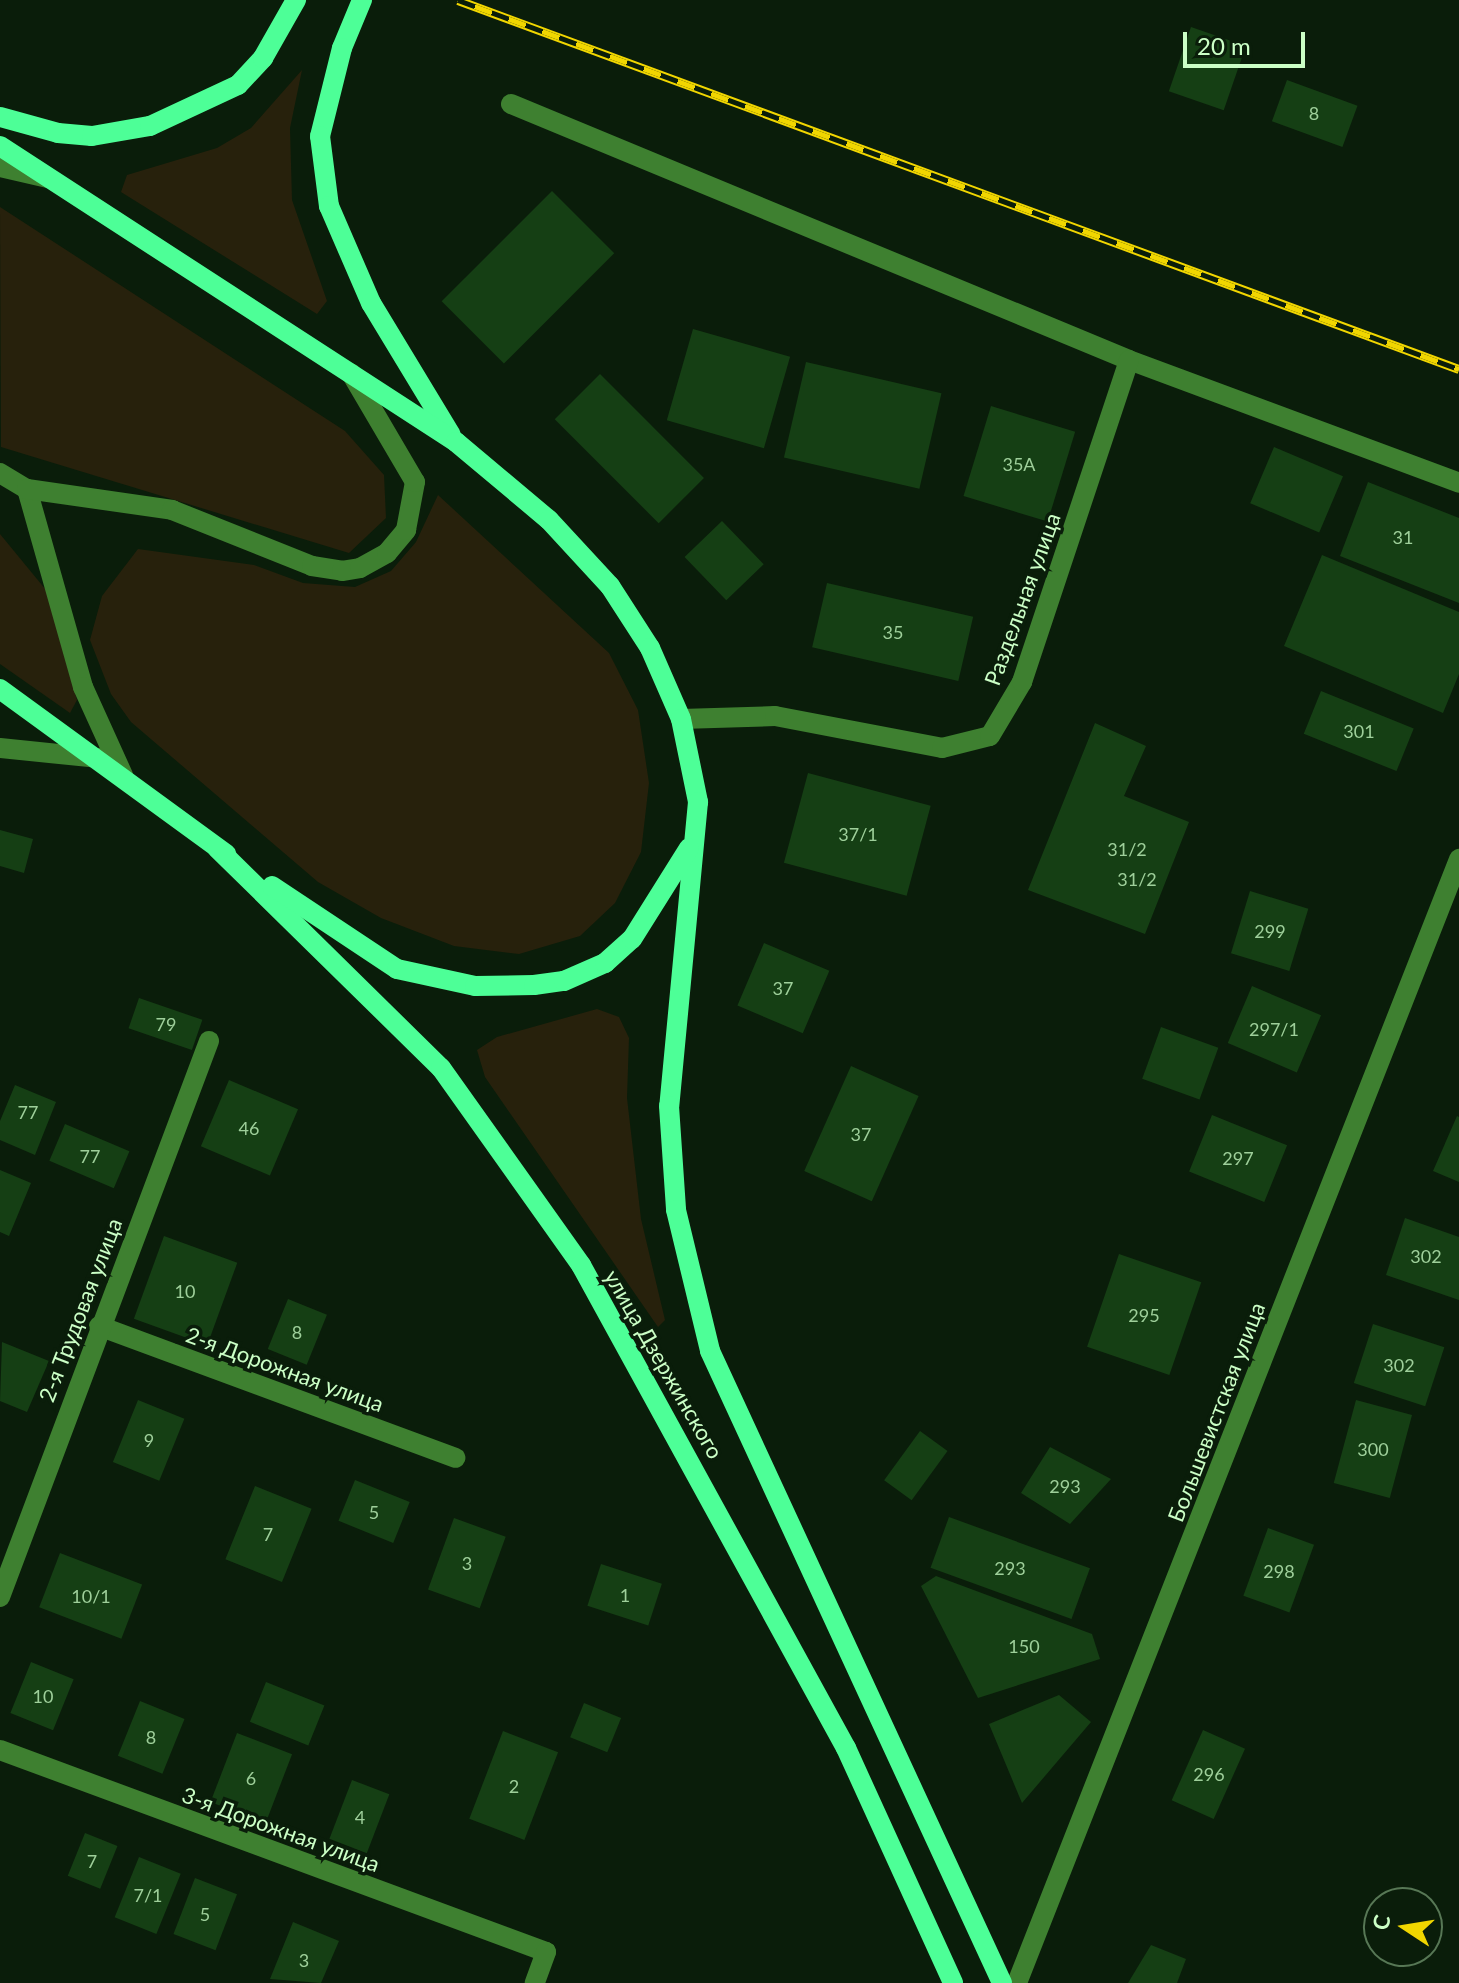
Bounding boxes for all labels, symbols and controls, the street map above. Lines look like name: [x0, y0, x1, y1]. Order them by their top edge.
scale bar: [1187, 16, 1309, 66]
text: 20 m: [1197, 31, 1251, 60]
house number: 8: [1309, 102, 1319, 124]
house number: 35А: [1002, 453, 1036, 475]
street label: Раздельная улица: [978, 509, 1066, 689]
house number: 31: [1393, 526, 1413, 548]
house number: 35: [883, 621, 903, 643]
house number: 301: [1343, 720, 1375, 742]
house number: 37/1: [838, 823, 878, 845]
house number: 31/2: [1107, 838, 1147, 860]
house number: 31/2: [1117, 868, 1157, 890]
house number: 299: [1254, 920, 1286, 942]
house number: 37: [773, 977, 793, 999]
house number: 79: [156, 1013, 176, 1035]
house number: 297/1: [1249, 1018, 1299, 1040]
house number: 77: [18, 1101, 38, 1123]
house number: 46: [239, 1117, 259, 1139]
house number: 37: [851, 1123, 871, 1145]
house number: 77: [80, 1145, 100, 1167]
house number: 297: [1222, 1147, 1254, 1169]
street label: 2-я Трудовая улица: [33, 1214, 127, 1406]
house number: 302: [1410, 1245, 1442, 1267]
street label: улица Дзержинского: [599, 1265, 729, 1463]
house number: 10: [175, 1280, 195, 1302]
street label: Большевистская улица: [1162, 1299, 1270, 1525]
house number: 295: [1128, 1304, 1160, 1326]
street label: 2-я Дорожная улица: [183, 1321, 387, 1417]
house number: 8: [292, 1321, 302, 1343]
house number: 302: [1383, 1354, 1415, 1376]
house number: 9: [144, 1429, 154, 1451]
house number: 300: [1357, 1438, 1389, 1460]
house number: 293: [1049, 1475, 1081, 1497]
house number: 5: [369, 1501, 379, 1523]
house number: 7: [263, 1523, 273, 1545]
house number: 3: [462, 1552, 472, 1574]
house number: 293: [994, 1557, 1026, 1579]
house number: 298: [1263, 1560, 1295, 1582]
house number: 1: [620, 1584, 630, 1606]
house number: 10/1: [71, 1585, 111, 1607]
house number: 150: [1008, 1635, 1040, 1657]
house number: 10: [33, 1685, 53, 1707]
house number: 8: [146, 1726, 156, 1748]
house number: 296: [1193, 1763, 1225, 1785]
house number: 6: [246, 1767, 256, 1789]
house number: 2: [509, 1775, 519, 1797]
street label: 3-я Дорожная улица: [179, 1781, 383, 1877]
house number: 4: [355, 1806, 365, 1828]
house number: 7: [87, 1850, 97, 1872]
house number: 7/1: [133, 1884, 163, 1906]
north arrow: [1363, 1887, 1443, 1967]
house number: 5: [200, 1903, 210, 1925]
text: С: [1366, 1912, 1396, 1932]
house number: 3: [299, 1949, 309, 1971]

